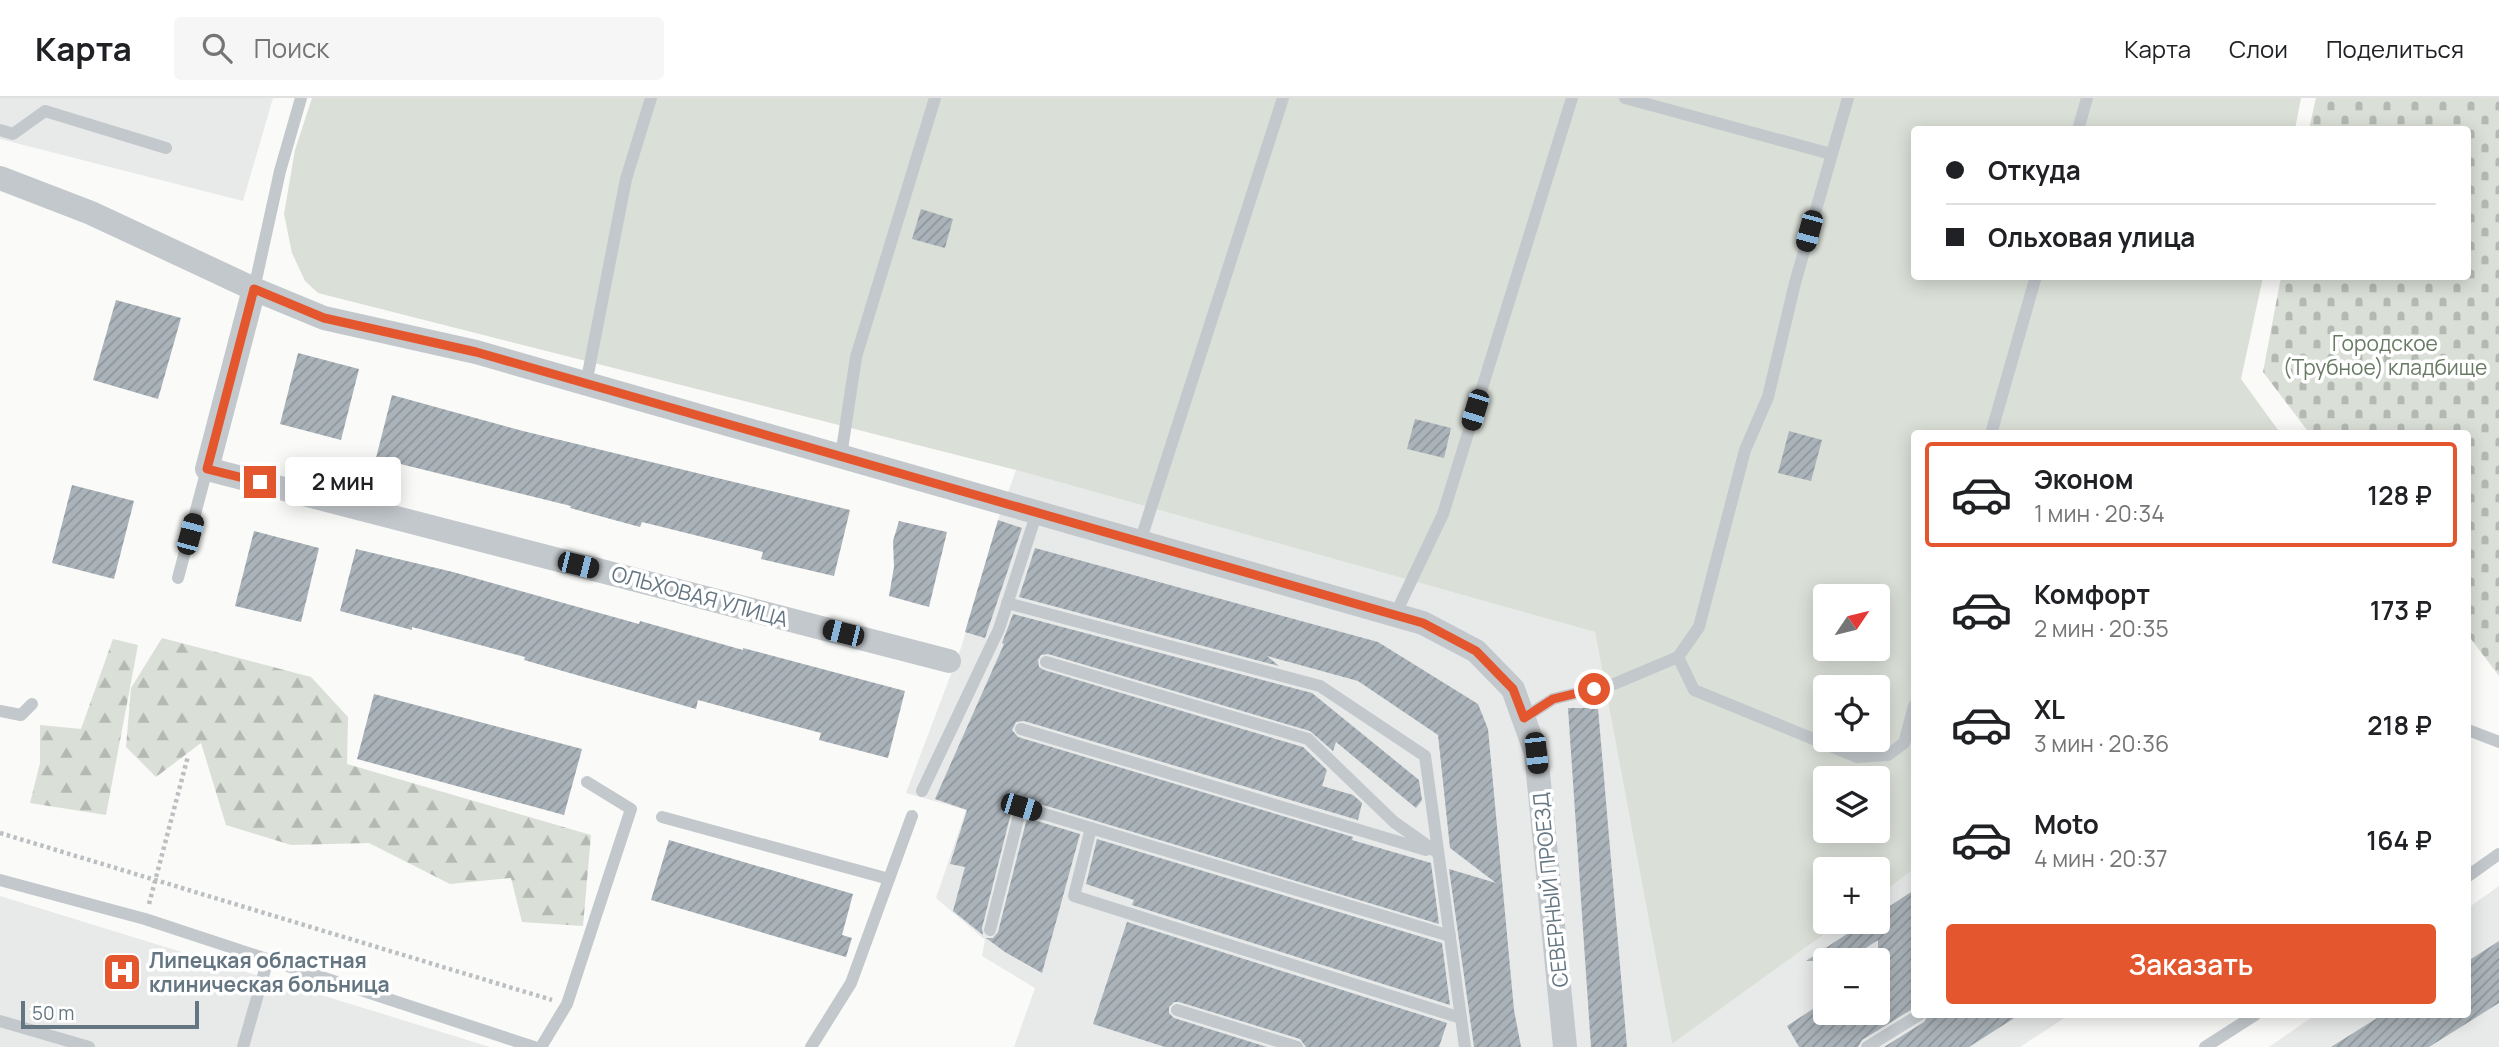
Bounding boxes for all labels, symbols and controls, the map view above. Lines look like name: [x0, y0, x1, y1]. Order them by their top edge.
search box: [174, 17, 664, 80]
text: Карта: [35, 26, 132, 71]
icon: search: [198, 29, 236, 67]
text: Поиск: [254, 30, 329, 66]
text: Карта: [2124, 32, 2191, 65]
text: Слои: [2229, 32, 2288, 65]
text: Поделиться: [2326, 32, 2464, 65]
text: Откуда: [1988, 152, 2081, 188]
car: [1794, 208, 1825, 254]
text: Ольховая улица: [1988, 219, 2195, 255]
park label: Городское (Трубное) кладбище: [2283, 329, 2487, 381]
car: [1459, 387, 1492, 433]
callout: 2 мин: [284, 458, 400, 506]
text: Эконом: [2034, 461, 2134, 497]
icon: car: [1950, 463, 2013, 526]
text: 2 мин: [312, 465, 374, 497]
route end: [244, 466, 276, 498]
text: 128 ₽: [2367, 477, 2432, 513]
text: 1 мин · 20:34: [2034, 497, 2165, 529]
car: [175, 511, 206, 557]
car: [556, 550, 601, 580]
street label: ОЛЬХОВАЯ УЛИЦА: [609, 559, 791, 633]
text: Комфорт: [2034, 576, 2150, 612]
icon: car: [1950, 578, 2013, 641]
north arrow: [1813, 584, 1890, 662]
map controls: [1813, 584, 1890, 1025]
text: 173 ₽: [2370, 592, 2432, 628]
text: 2 мин · 20:35: [2034, 612, 2169, 644]
car: [821, 618, 866, 648]
route start: [1578, 673, 1610, 705]
button: locate: [1813, 675, 1890, 752]
text: XL: [2034, 691, 2065, 727]
icon: car: [1950, 693, 2013, 756]
text: 218 ₽: [2367, 707, 2432, 743]
text: 3 мин · 20:36: [2034, 727, 2169, 759]
car: [1524, 731, 1549, 775]
button: layers: [1813, 766, 1890, 843]
car: [998, 791, 1045, 823]
street label: СЕВЕРНЫЙ ПРОЕЗД: [1526, 791, 1574, 989]
text: Moto: [2034, 806, 2099, 842]
icon: car: [1950, 808, 2013, 871]
text: 164 ₽: [2366, 822, 2432, 858]
text: 4 мин · 20:37: [2034, 842, 2167, 874]
button: +: [1813, 857, 1890, 934]
button: Заказать: [1946, 924, 2436, 1004]
place label: Липецкая областная клиническая больница: [149, 946, 390, 998]
button: −: [1813, 948, 1890, 1025]
hospital icon: Липецкая областная клиническая больница: [101, 951, 143, 993]
scale bar: [21, 998, 200, 1030]
text: 50 m: [32, 1000, 74, 1026]

